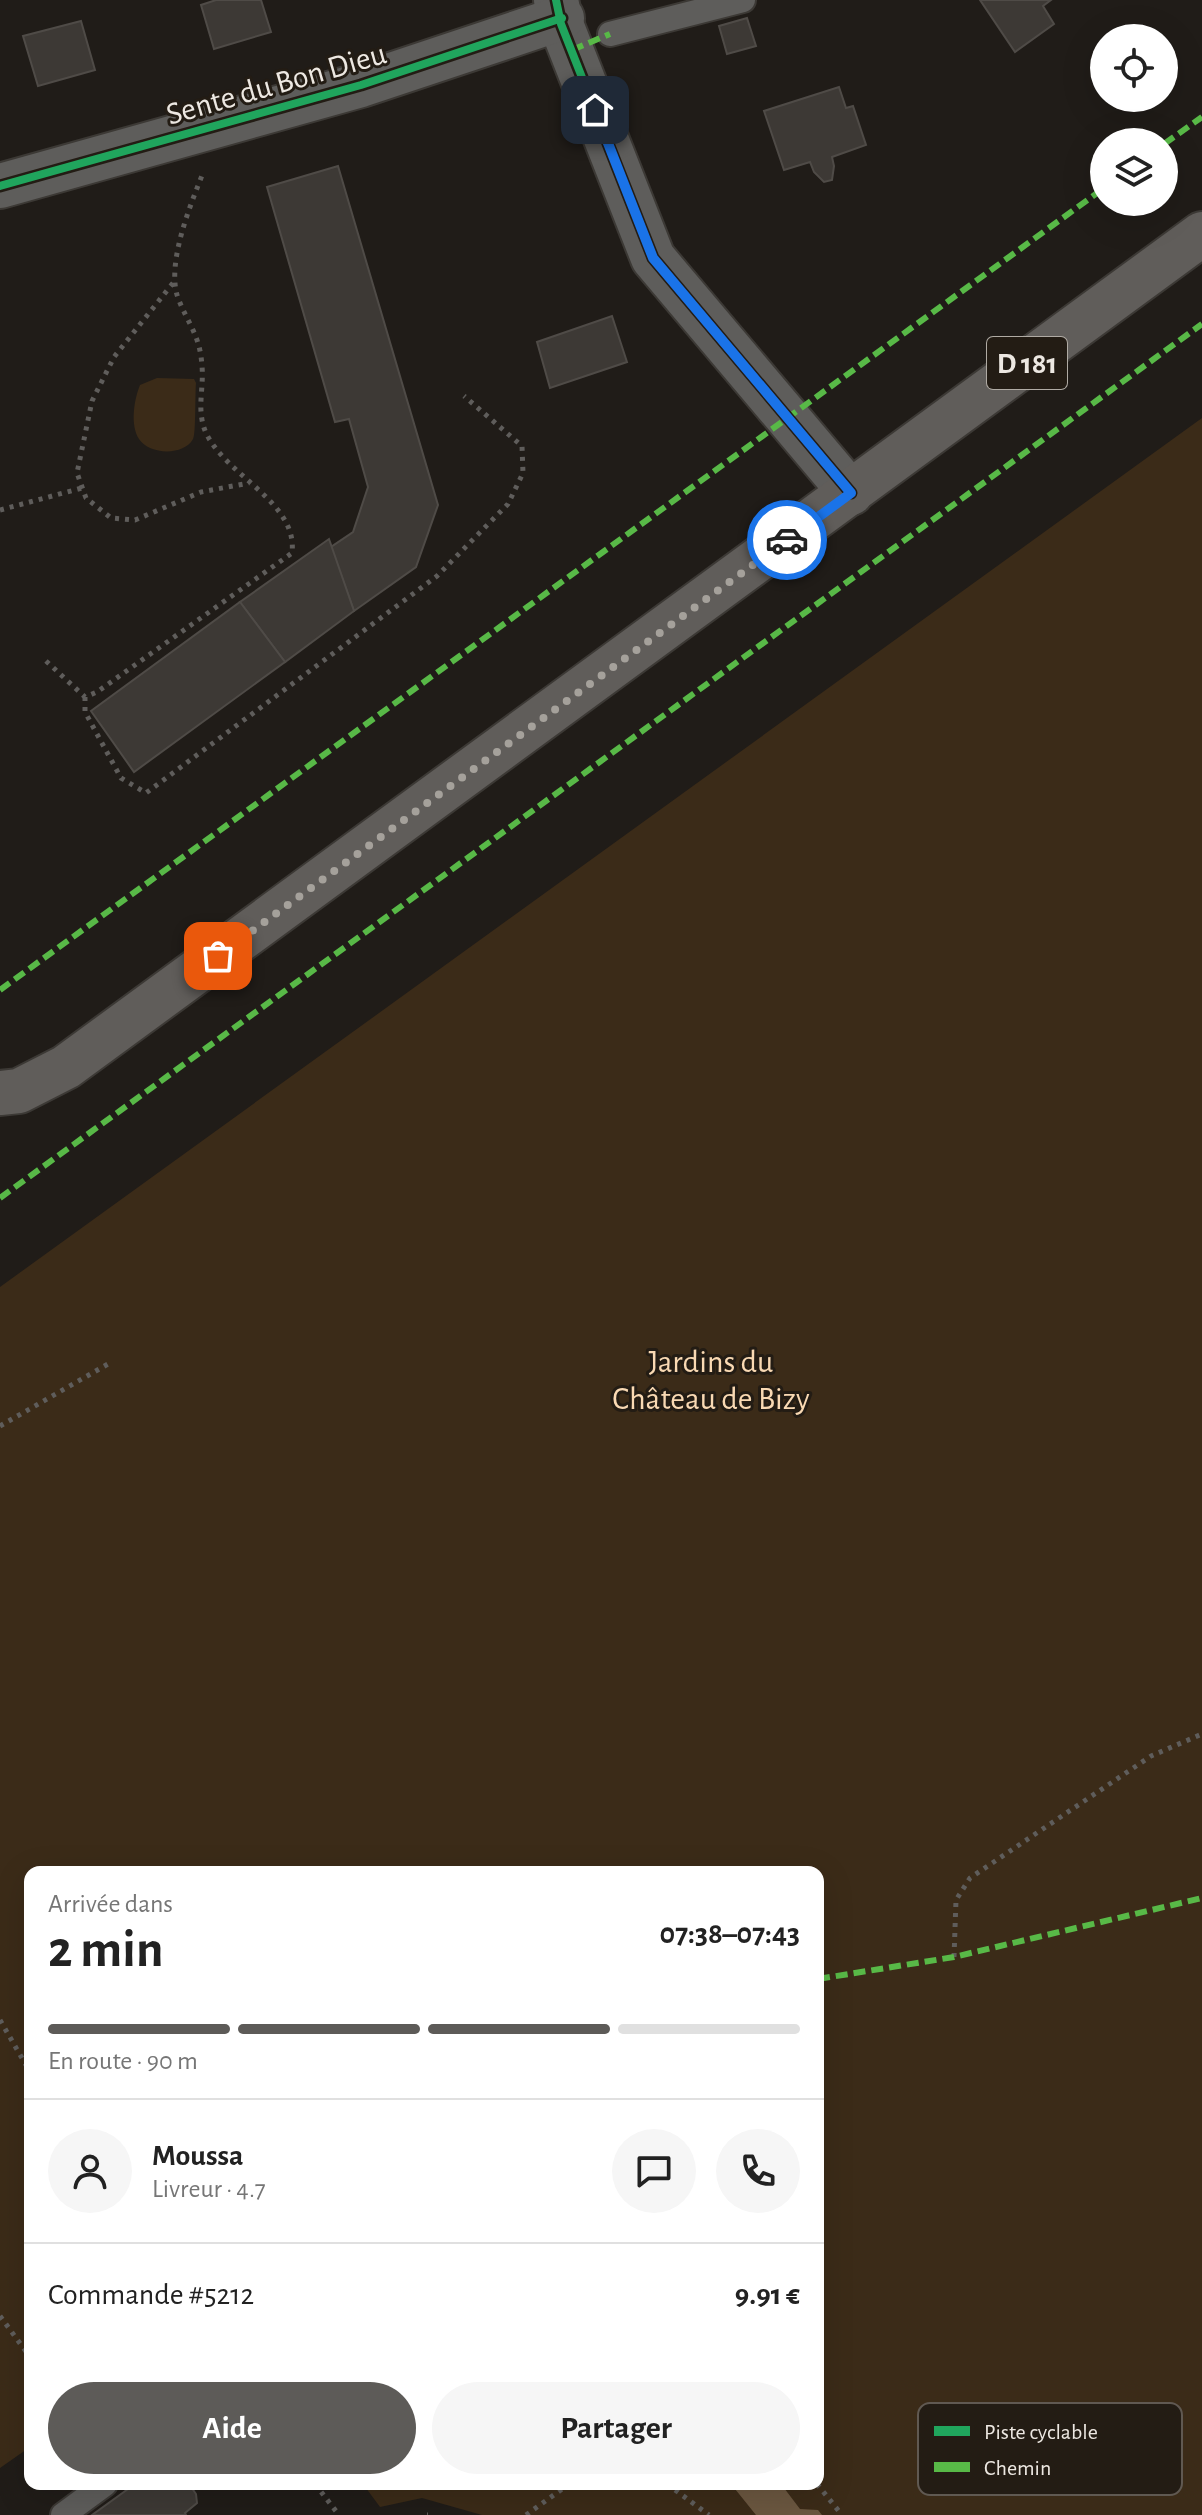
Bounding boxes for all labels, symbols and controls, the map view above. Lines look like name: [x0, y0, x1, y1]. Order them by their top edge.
map controls: [1090, 24, 1178, 216]
button: locate: [1090, 24, 1178, 112]
street label: Sente du Bon Dieu: [163, 37, 390, 131]
pin: [561, 76, 629, 144]
icon: home: [573, 88, 617, 132]
button: layers: [1090, 128, 1178, 216]
road number: D 181: [987, 337, 1067, 389]
courier: [747, 500, 827, 580]
icon: car: [765, 518, 809, 562]
pin: [184, 922, 252, 990]
icon: bag: [196, 934, 240, 978]
park label: Jardins du Château de Bizy: [612, 1346, 810, 1415]
text: Arrivée dans: [48, 1891, 173, 1917]
text: 07:38–07:43: [660, 1919, 800, 1949]
text: 2 min: [48, 1924, 163, 1976]
text: En route · 90 m: [48, 2048, 198, 2074]
button: person: [48, 2129, 132, 2213]
button: chat: [612, 2129, 696, 2213]
button: phone: [716, 2129, 800, 2213]
text: Moussa: [152, 2141, 243, 2171]
text: Livreur · 4.7: [152, 2176, 266, 2202]
text: Commande #5212: [48, 2280, 254, 2310]
text: 9.91 €: [735, 2280, 800, 2310]
button: Aide: [48, 2382, 416, 2474]
button: Partager: [432, 2382, 800, 2474]
legend: [918, 2403, 1182, 2495]
text: Piste cyclable: [984, 2421, 1098, 2443]
text: Chemin: [984, 2457, 1051, 2479]

